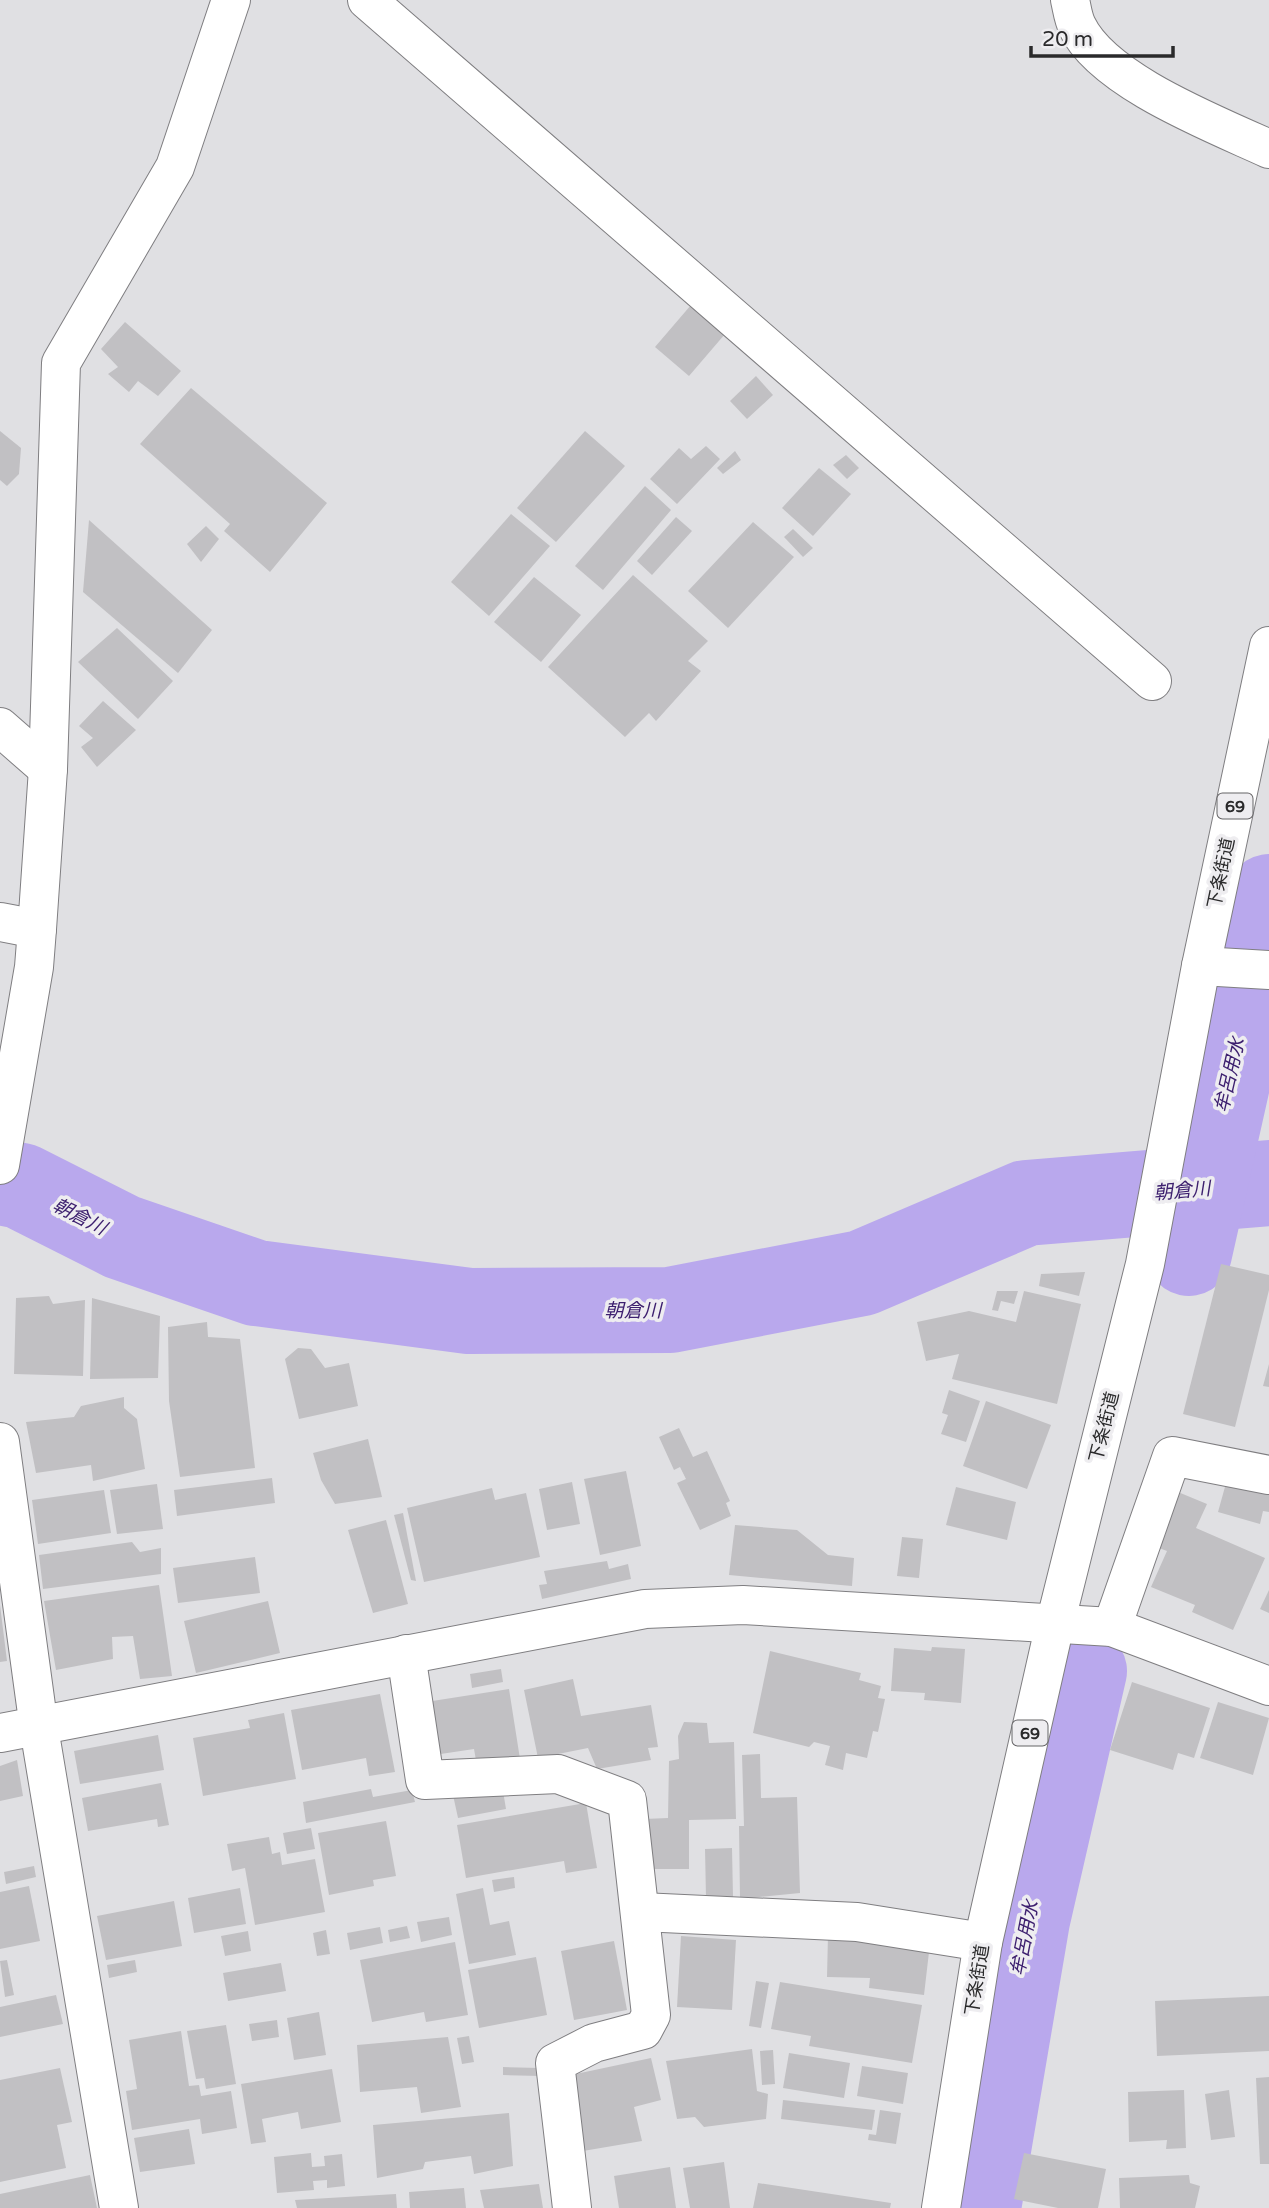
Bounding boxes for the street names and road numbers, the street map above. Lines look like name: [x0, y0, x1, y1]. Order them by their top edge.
road number: 69: [1218, 793, 1252, 818]
street label: 下条街道: [1203, 835, 1239, 911]
street label: 下条街道: [1085, 1389, 1123, 1465]
road number: 69: [1012, 1721, 1048, 1746]
street label: 下条街道: [961, 1943, 993, 2017]

